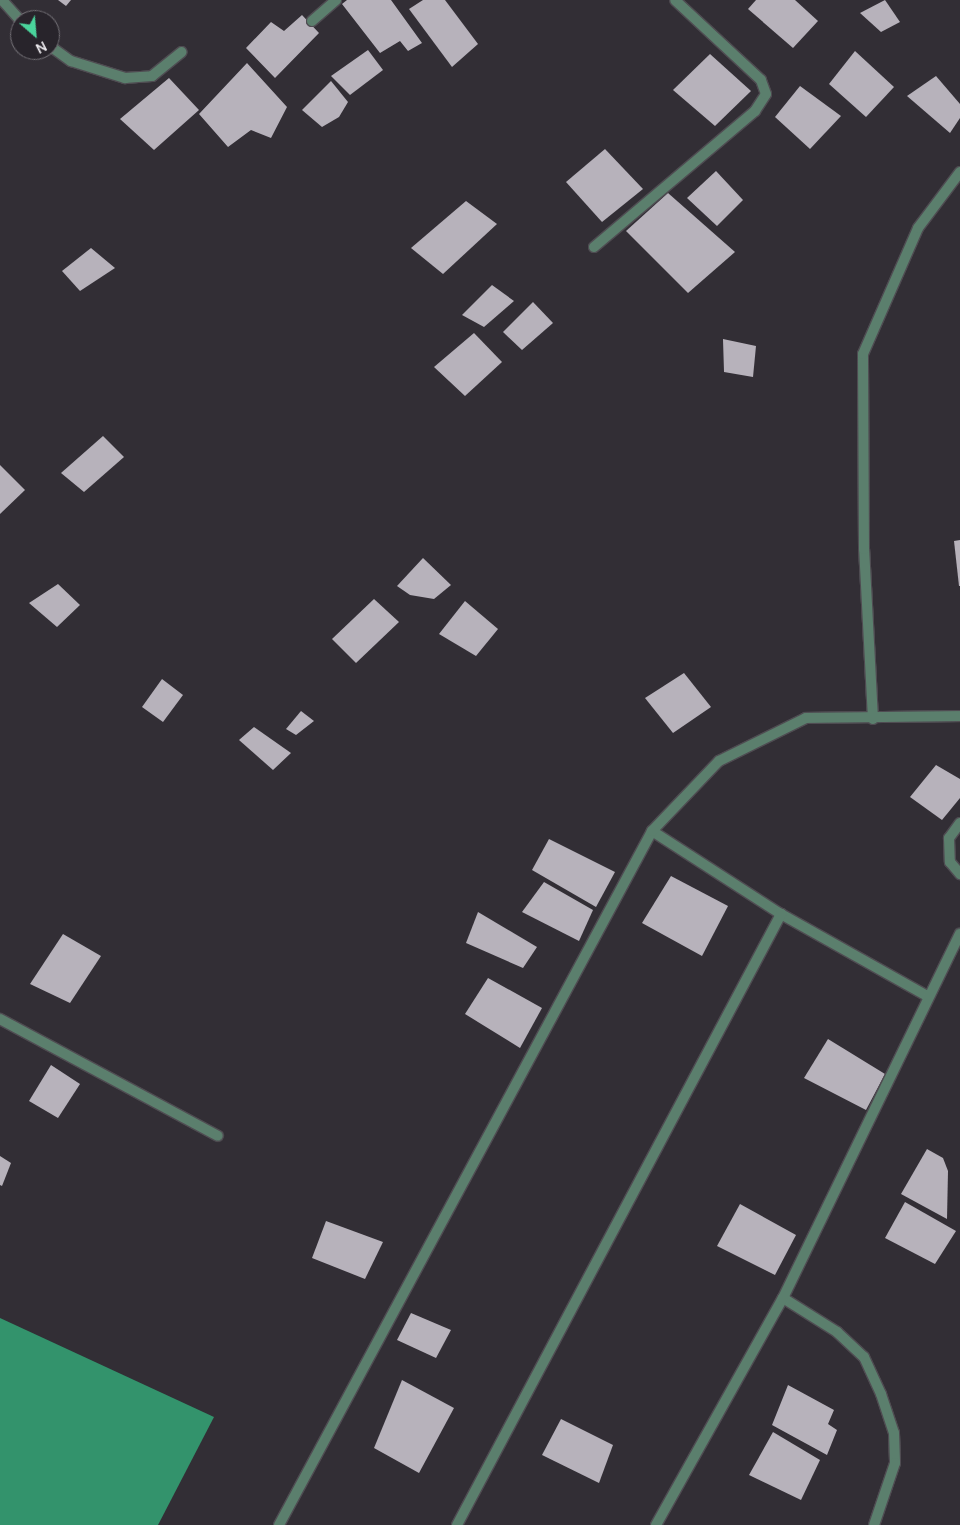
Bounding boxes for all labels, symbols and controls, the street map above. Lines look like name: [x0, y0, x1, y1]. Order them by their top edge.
north arrow: [10, 10, 60, 60]
text: N: [33, 37, 50, 59]

